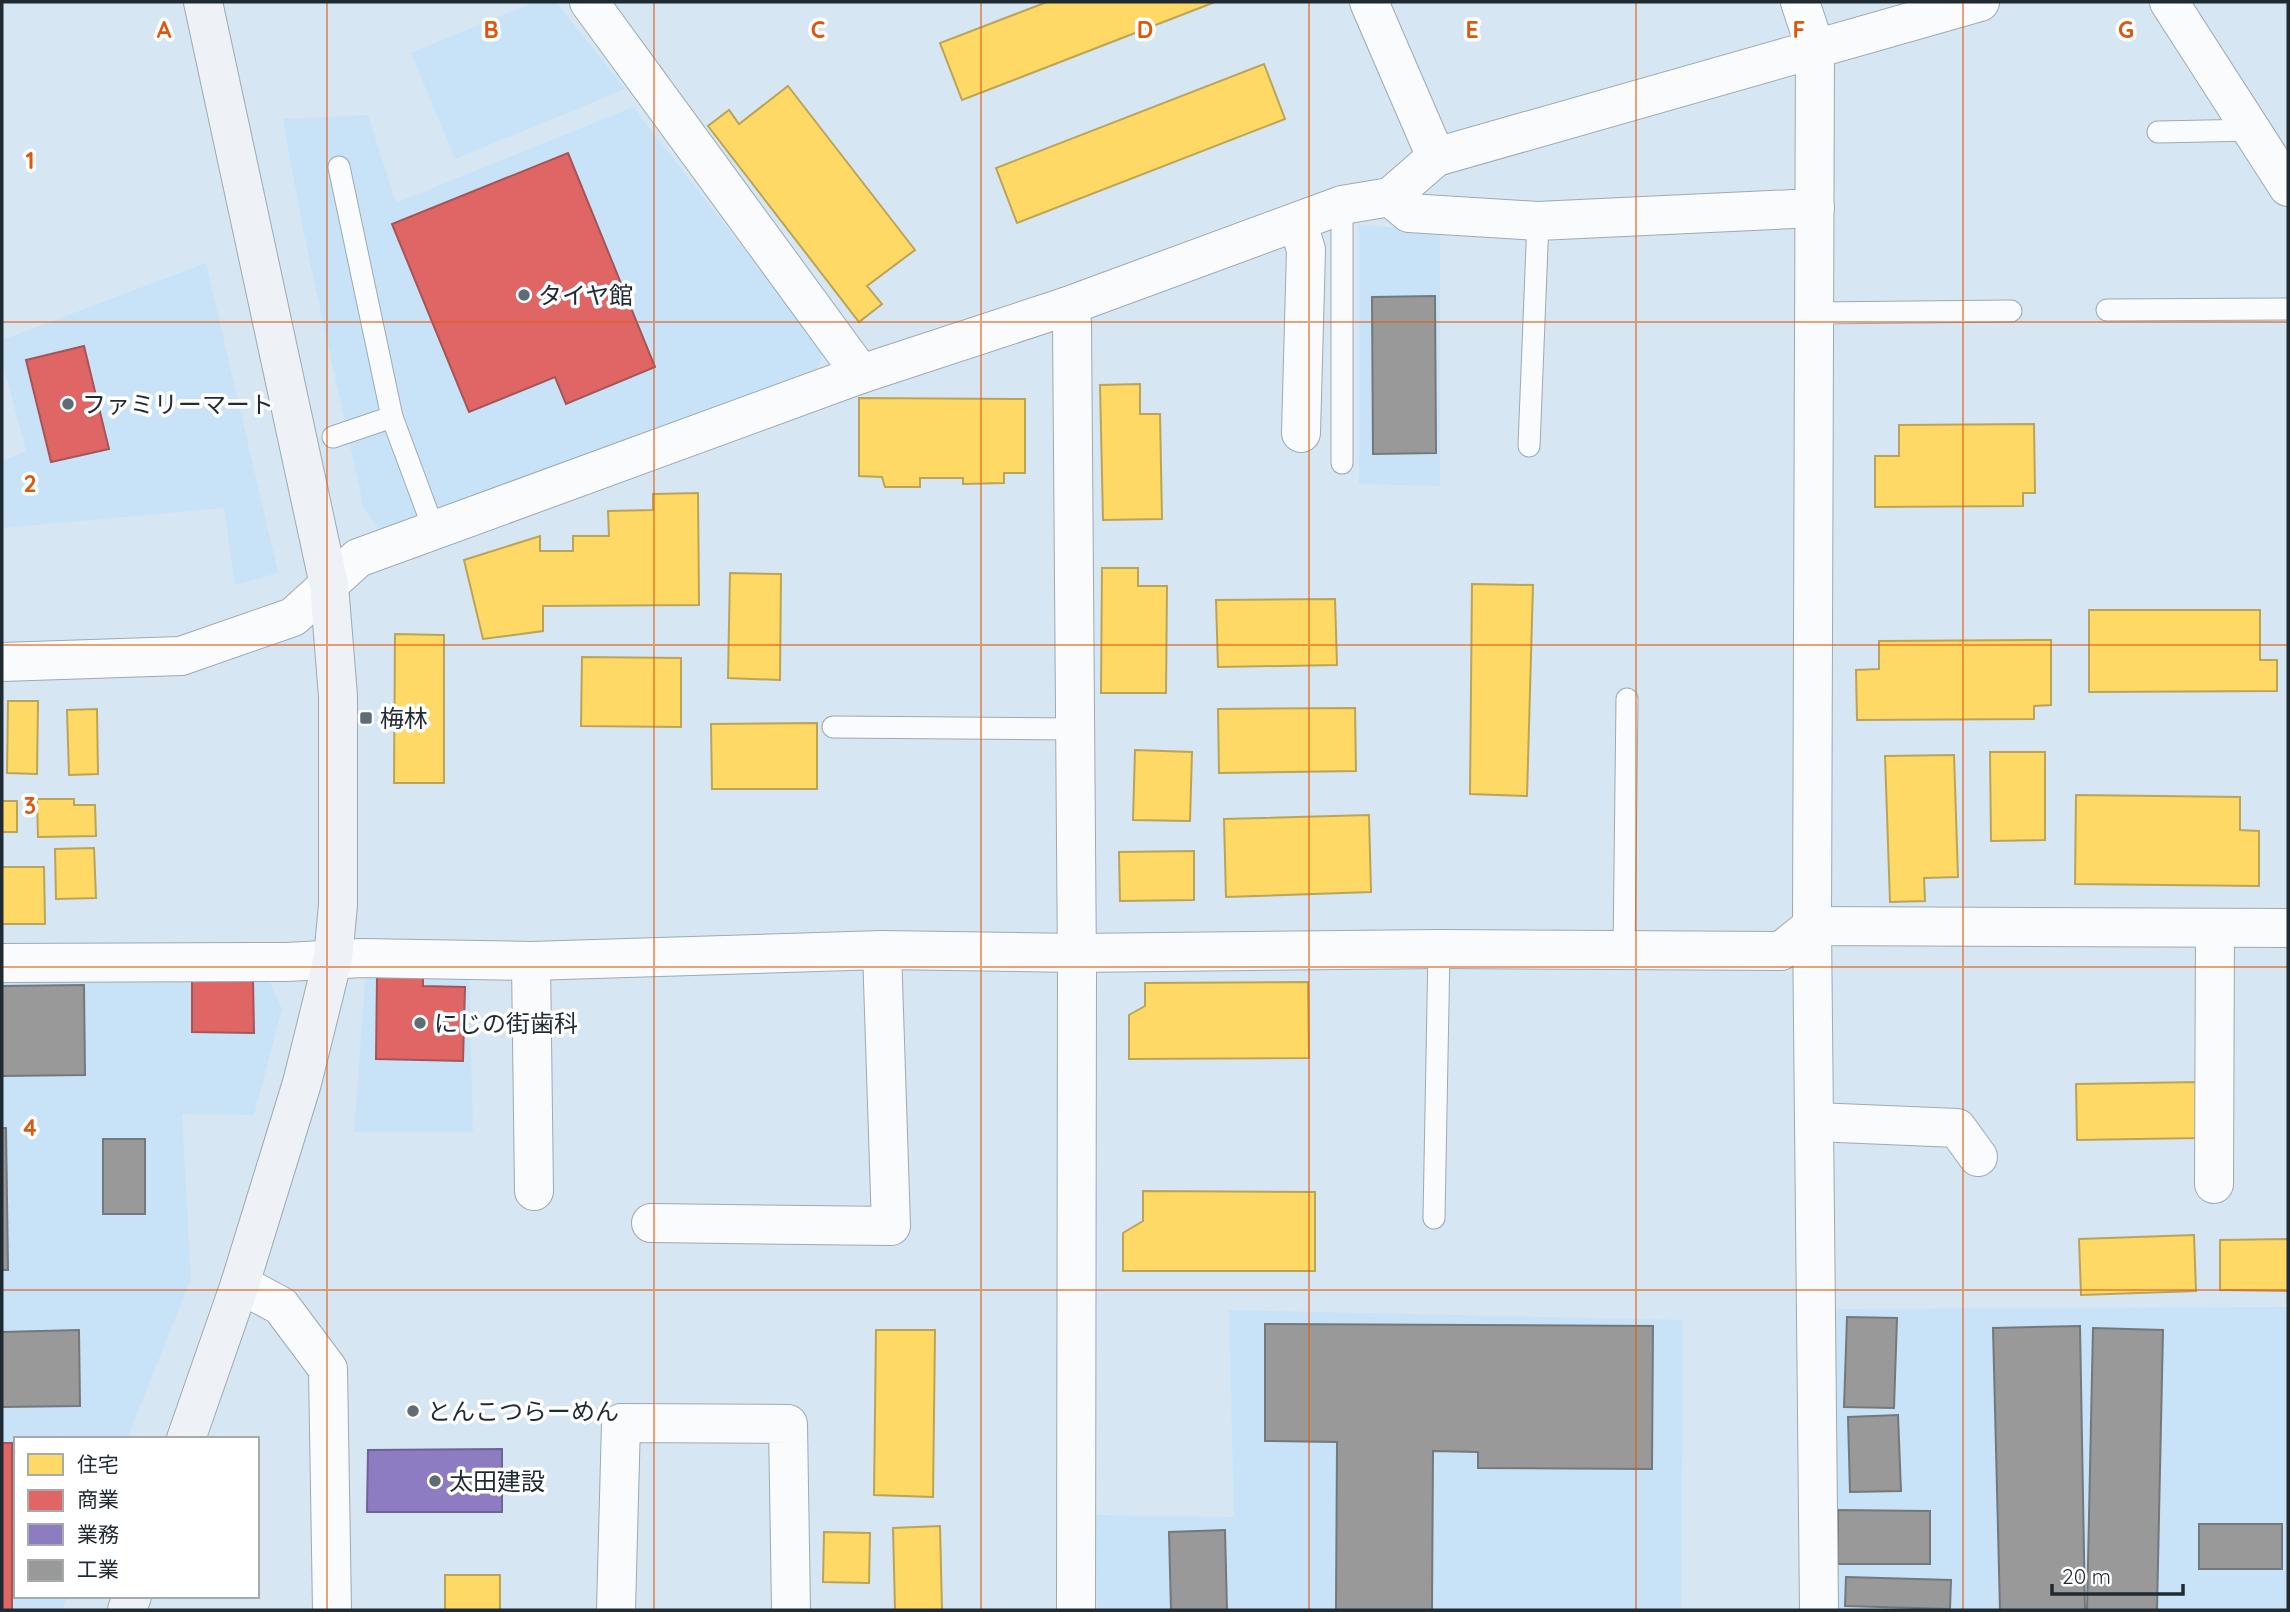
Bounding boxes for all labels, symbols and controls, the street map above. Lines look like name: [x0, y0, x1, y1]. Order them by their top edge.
text: A: [157, 15, 172, 44]
text: B: [483, 15, 499, 44]
text: C: [811, 15, 825, 44]
text: D: [1137, 15, 1153, 44]
text: E: [1465, 15, 1479, 44]
text: F: [1793, 15, 1805, 44]
text: G: [2118, 15, 2134, 44]
text: 1: [26, 146, 34, 175]
place label: タイヤ館: [538, 280, 633, 310]
marker: タイヤ館: [516, 287, 532, 303]
place label: ファミリーマート: [82, 389, 274, 419]
marker: ファミリーマート: [60, 396, 76, 412]
text: 2: [23, 469, 37, 498]
place label: 梅林: [380, 703, 428, 733]
marker: 梅林: [358, 710, 374, 726]
text: 3: [24, 791, 36, 820]
place label: にじの街歯科: [434, 1008, 578, 1038]
marker: にじの街歯科: [412, 1015, 428, 1031]
text: 4: [23, 1113, 37, 1142]
place label: とんこつらーめん: [427, 1396, 619, 1426]
marker: とんこつらーめん: [405, 1403, 421, 1419]
legend: [14, 1437, 259, 1598]
text: 住宅: [77, 1451, 119, 1477]
place label: 太田建設: [449, 1466, 545, 1496]
marker: 太田建設: [427, 1473, 443, 1489]
text: 商業: [77, 1486, 119, 1512]
text: 業務: [77, 1521, 119, 1547]
scale bar: [2052, 1552, 2183, 1596]
text: 工業: [77, 1556, 119, 1582]
text: 20 m: [2062, 1563, 2111, 1589]

